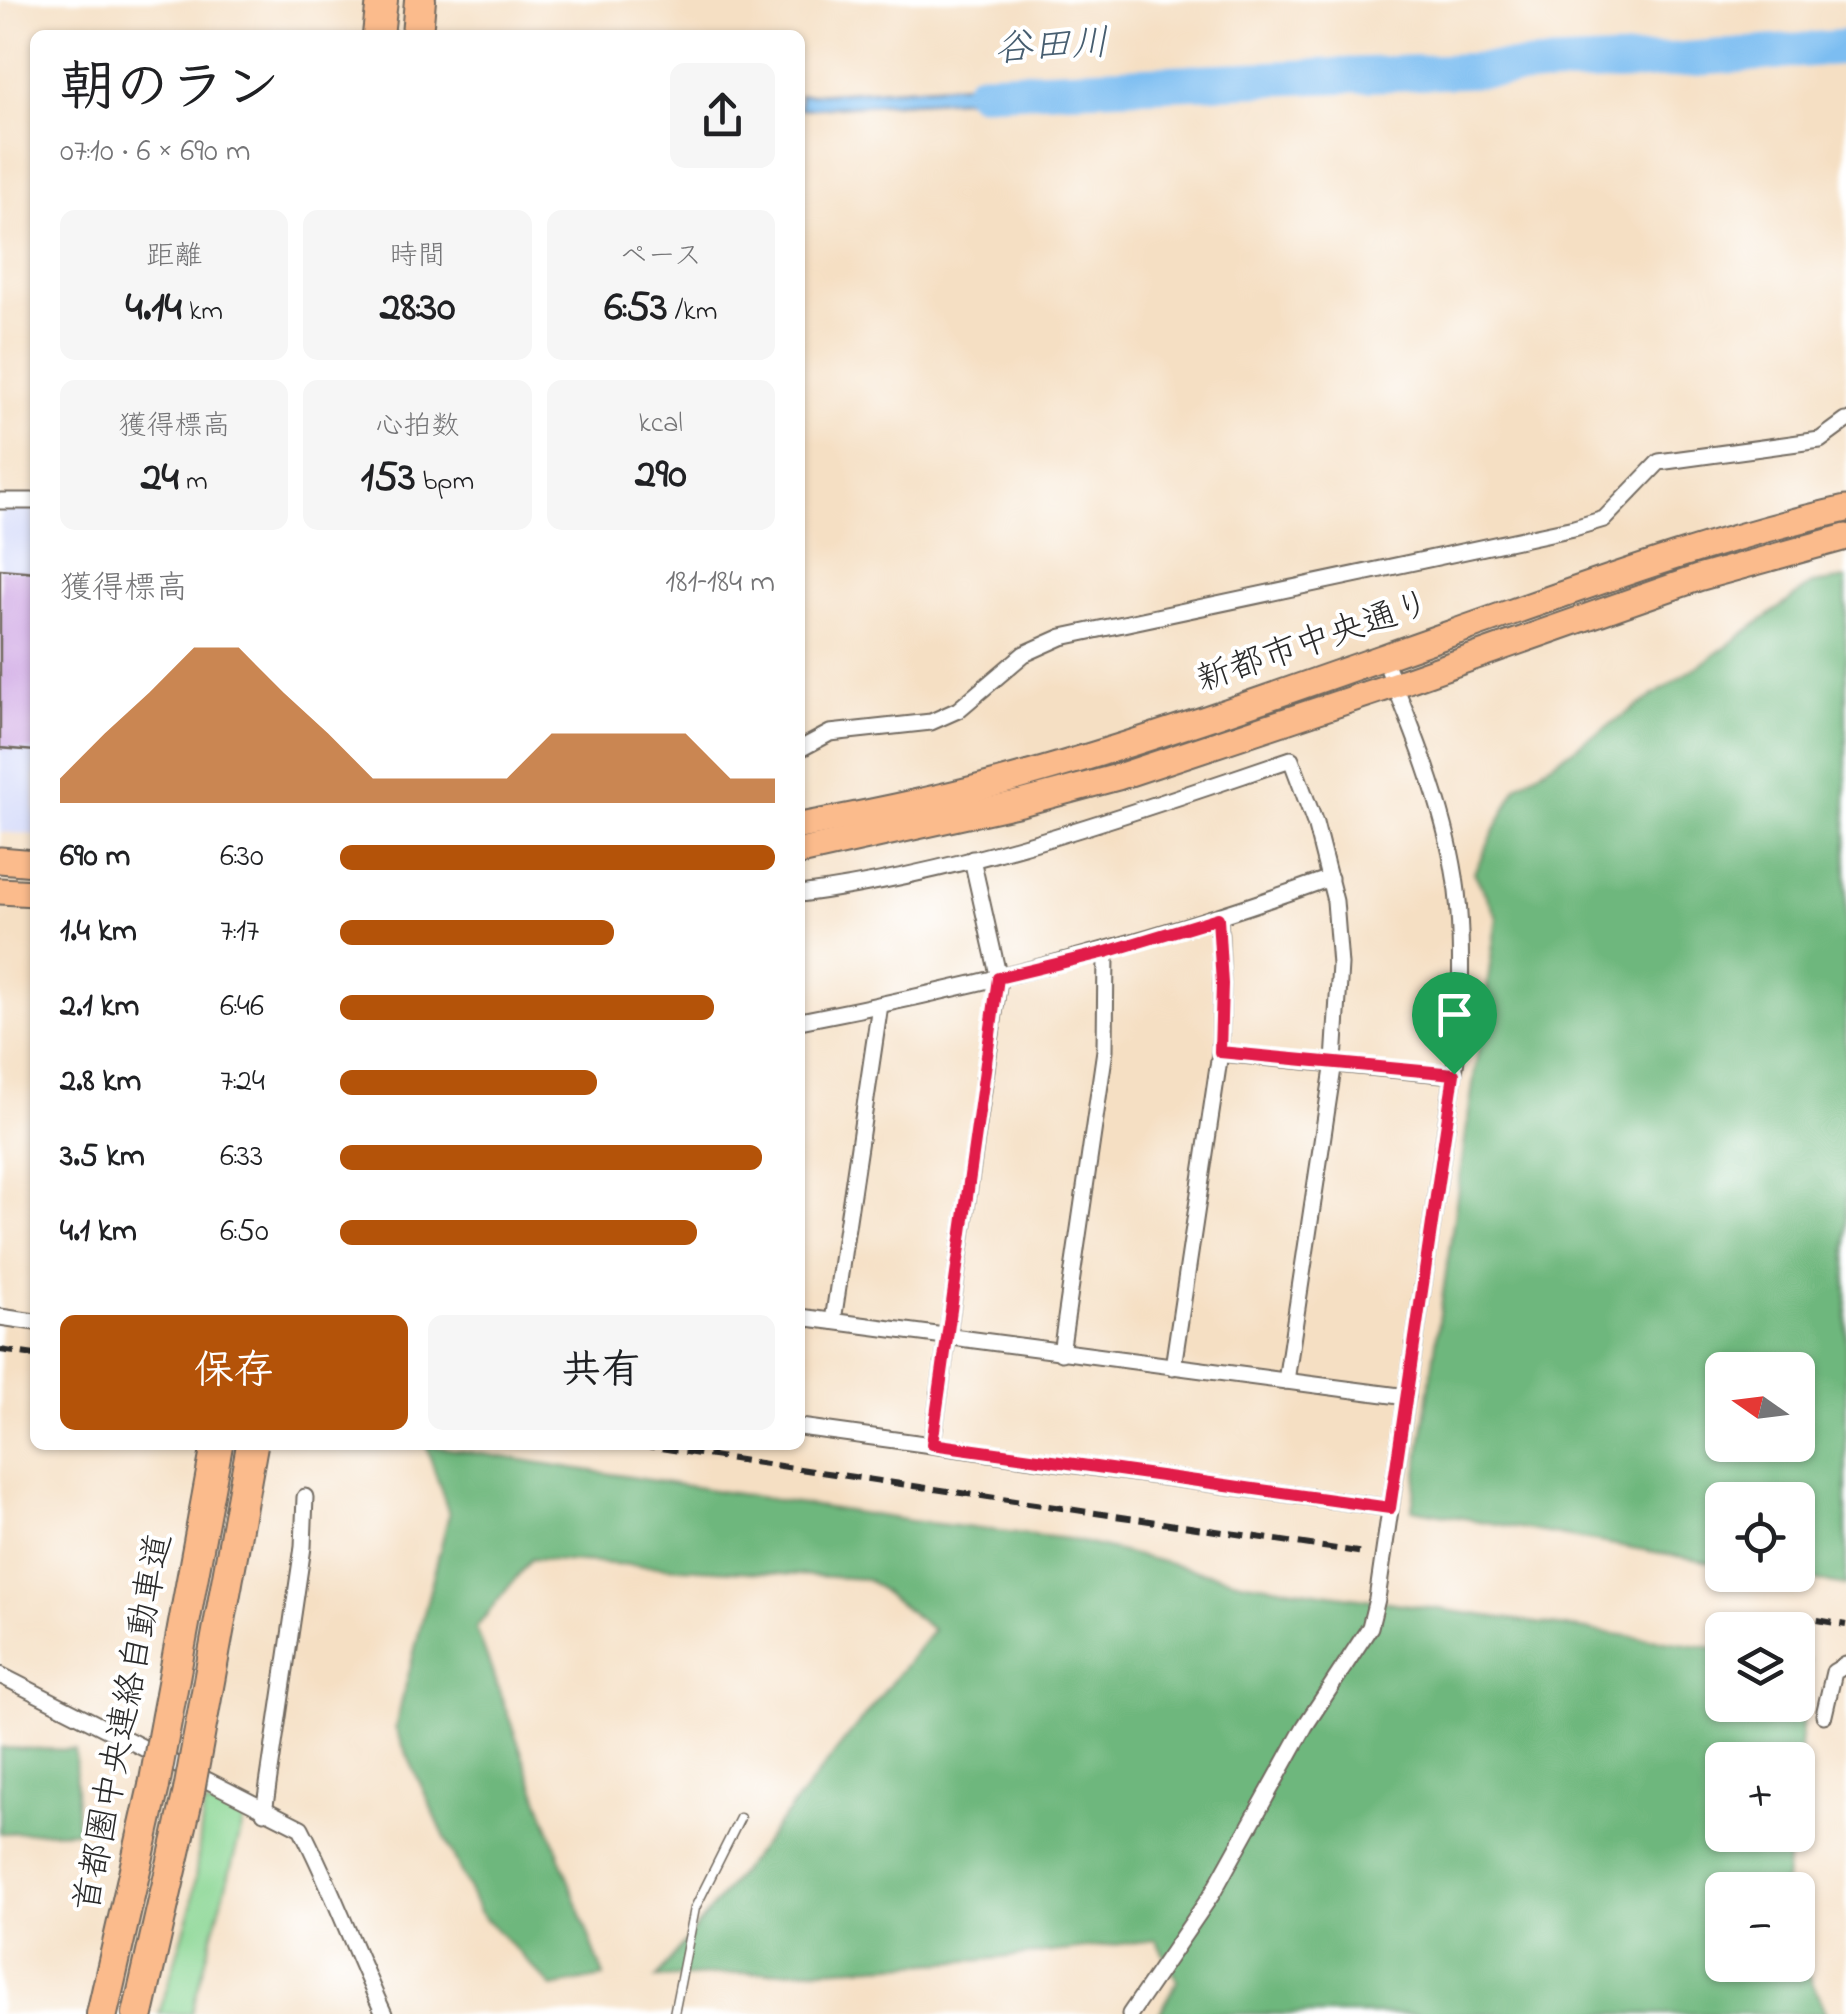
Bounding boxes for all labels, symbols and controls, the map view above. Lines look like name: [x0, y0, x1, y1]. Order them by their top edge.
water label: 谷田川: [994, 17, 1110, 79]
text: 朝のラン: [60, 51, 280, 131]
button: share: [670, 63, 775, 168]
text: 07:10 · 6 × 690 m: [60, 129, 251, 176]
text: 距離: [146, 237, 202, 278]
text: 時間: [389, 237, 446, 278]
text: ペース: [620, 237, 702, 278]
text: 4.14: [125, 278, 182, 339]
text: 28:30: [380, 278, 455, 339]
text: 6:53: [604, 278, 668, 339]
text: km: [182, 292, 223, 333]
text: /km: [668, 292, 717, 333]
text: kcal: [639, 404, 683, 445]
text: 獲得標高: [118, 407, 230, 448]
text: 心拍数: [375, 407, 460, 448]
text: 290: [635, 445, 687, 506]
text: 24: [141, 448, 179, 509]
text: 153: [361, 448, 415, 509]
text: m: [179, 462, 208, 503]
text: bpm: [415, 462, 474, 503]
text: 181–184 m: [665, 560, 775, 607]
text: 獲得標高: [60, 566, 188, 613]
street label: 新都市中央通り: [1190, 579, 1438, 707]
text: 690 m: [60, 834, 130, 881]
text: 6:30: [220, 834, 264, 881]
text: 1.4 km: [60, 909, 137, 956]
text: 7:17: [220, 909, 259, 956]
pin: [1412, 972, 1497, 1075]
text: 2.1 km: [60, 984, 139, 1031]
text: 6:46: [220, 984, 264, 1031]
icon: arrive: [1427, 987, 1482, 1042]
text: 2.8 km: [60, 1059, 141, 1106]
text: 7:24: [220, 1059, 265, 1106]
text: 3.5 km: [60, 1134, 145, 1181]
text: 6:33: [220, 1134, 263, 1181]
text: 4.1 km: [60, 1209, 137, 1256]
text: 6:50: [220, 1209, 269, 1256]
button: 保存: [60, 1315, 408, 1430]
button: 共有: [428, 1315, 775, 1430]
north arrow: [1705, 1352, 1815, 1462]
map controls: [1705, 1352, 1815, 1982]
button: locate: [1705, 1482, 1815, 1592]
street label: 首都圏中央連絡自動車道: [63, 1529, 187, 1917]
button: layers: [1705, 1612, 1815, 1722]
button: +: [1705, 1742, 1815, 1852]
button: −: [1705, 1872, 1815, 1982]

